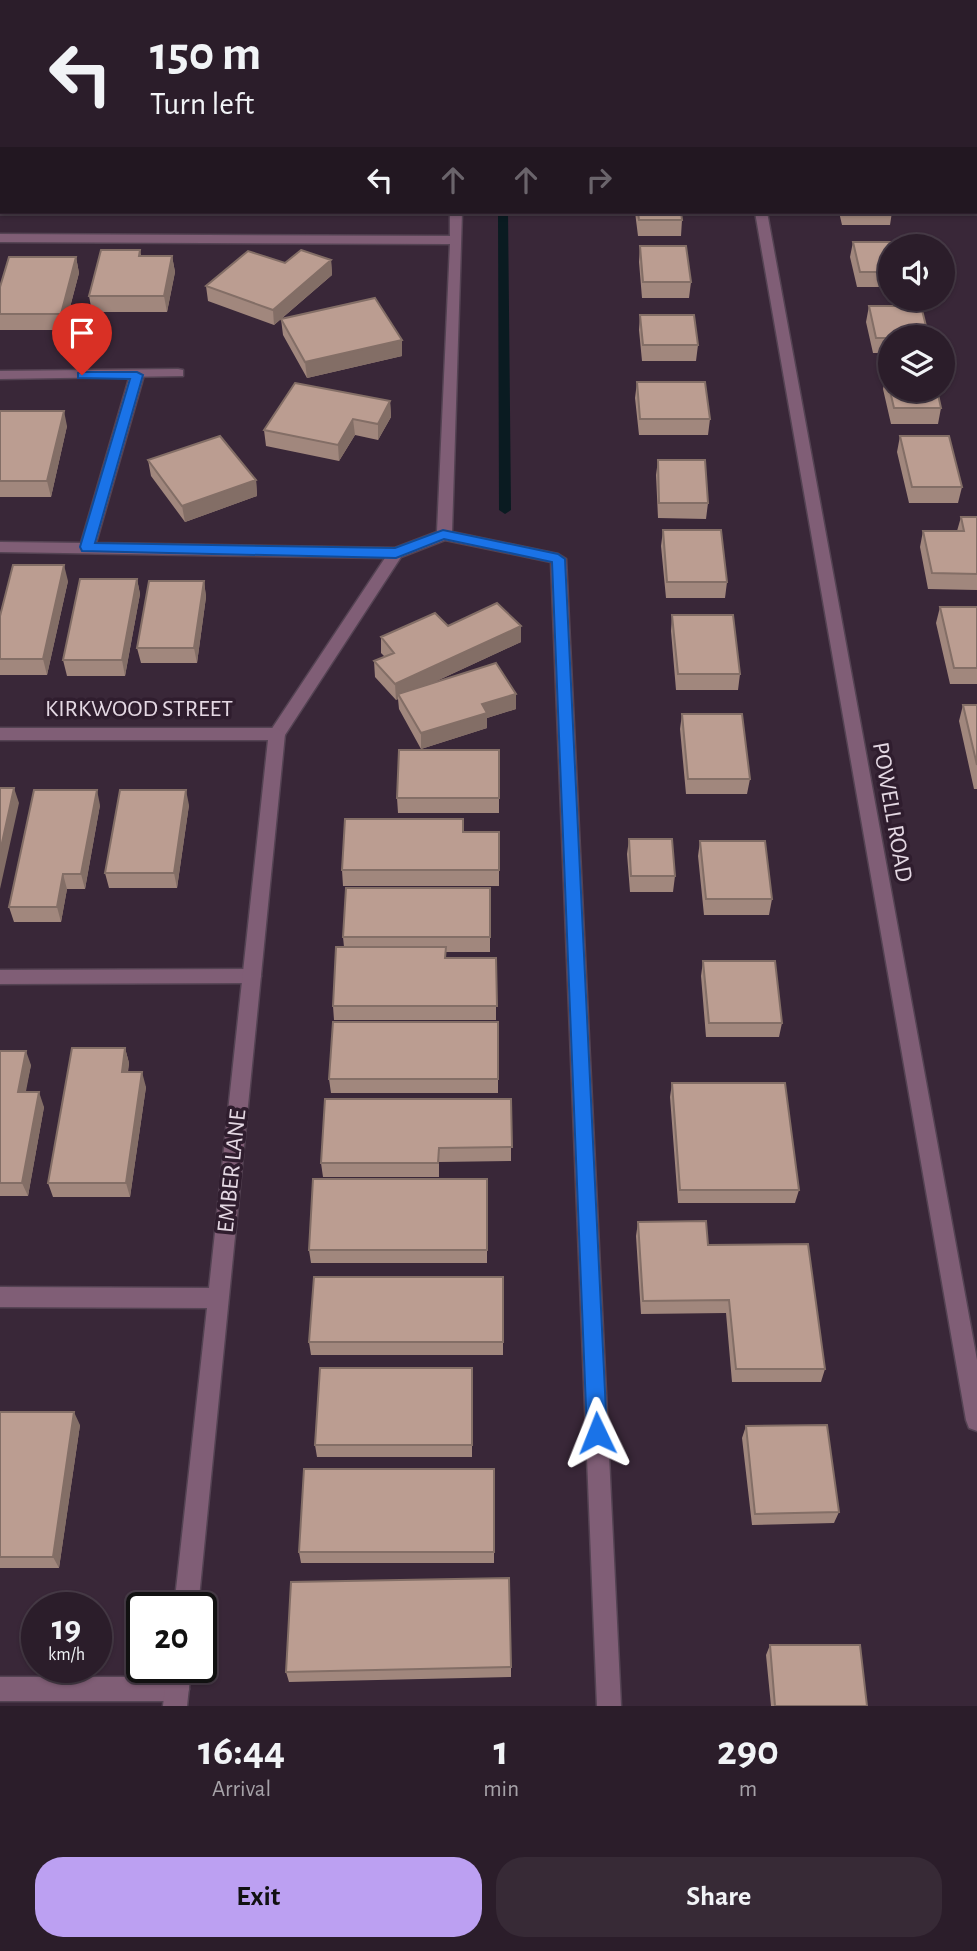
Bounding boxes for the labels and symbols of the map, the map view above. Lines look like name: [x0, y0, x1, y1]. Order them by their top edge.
pin: [52, 303, 112, 375]
street label: KIRKWOOD STREET: [45, 697, 233, 721]
street label: POWELL ROAD: [868, 740, 916, 884]
street label: EMBER LANE: [214, 1108, 250, 1234]
position arrow: [560, 1396, 634, 1470]
speed limit sign: 20: [126, 1592, 217, 1683]

